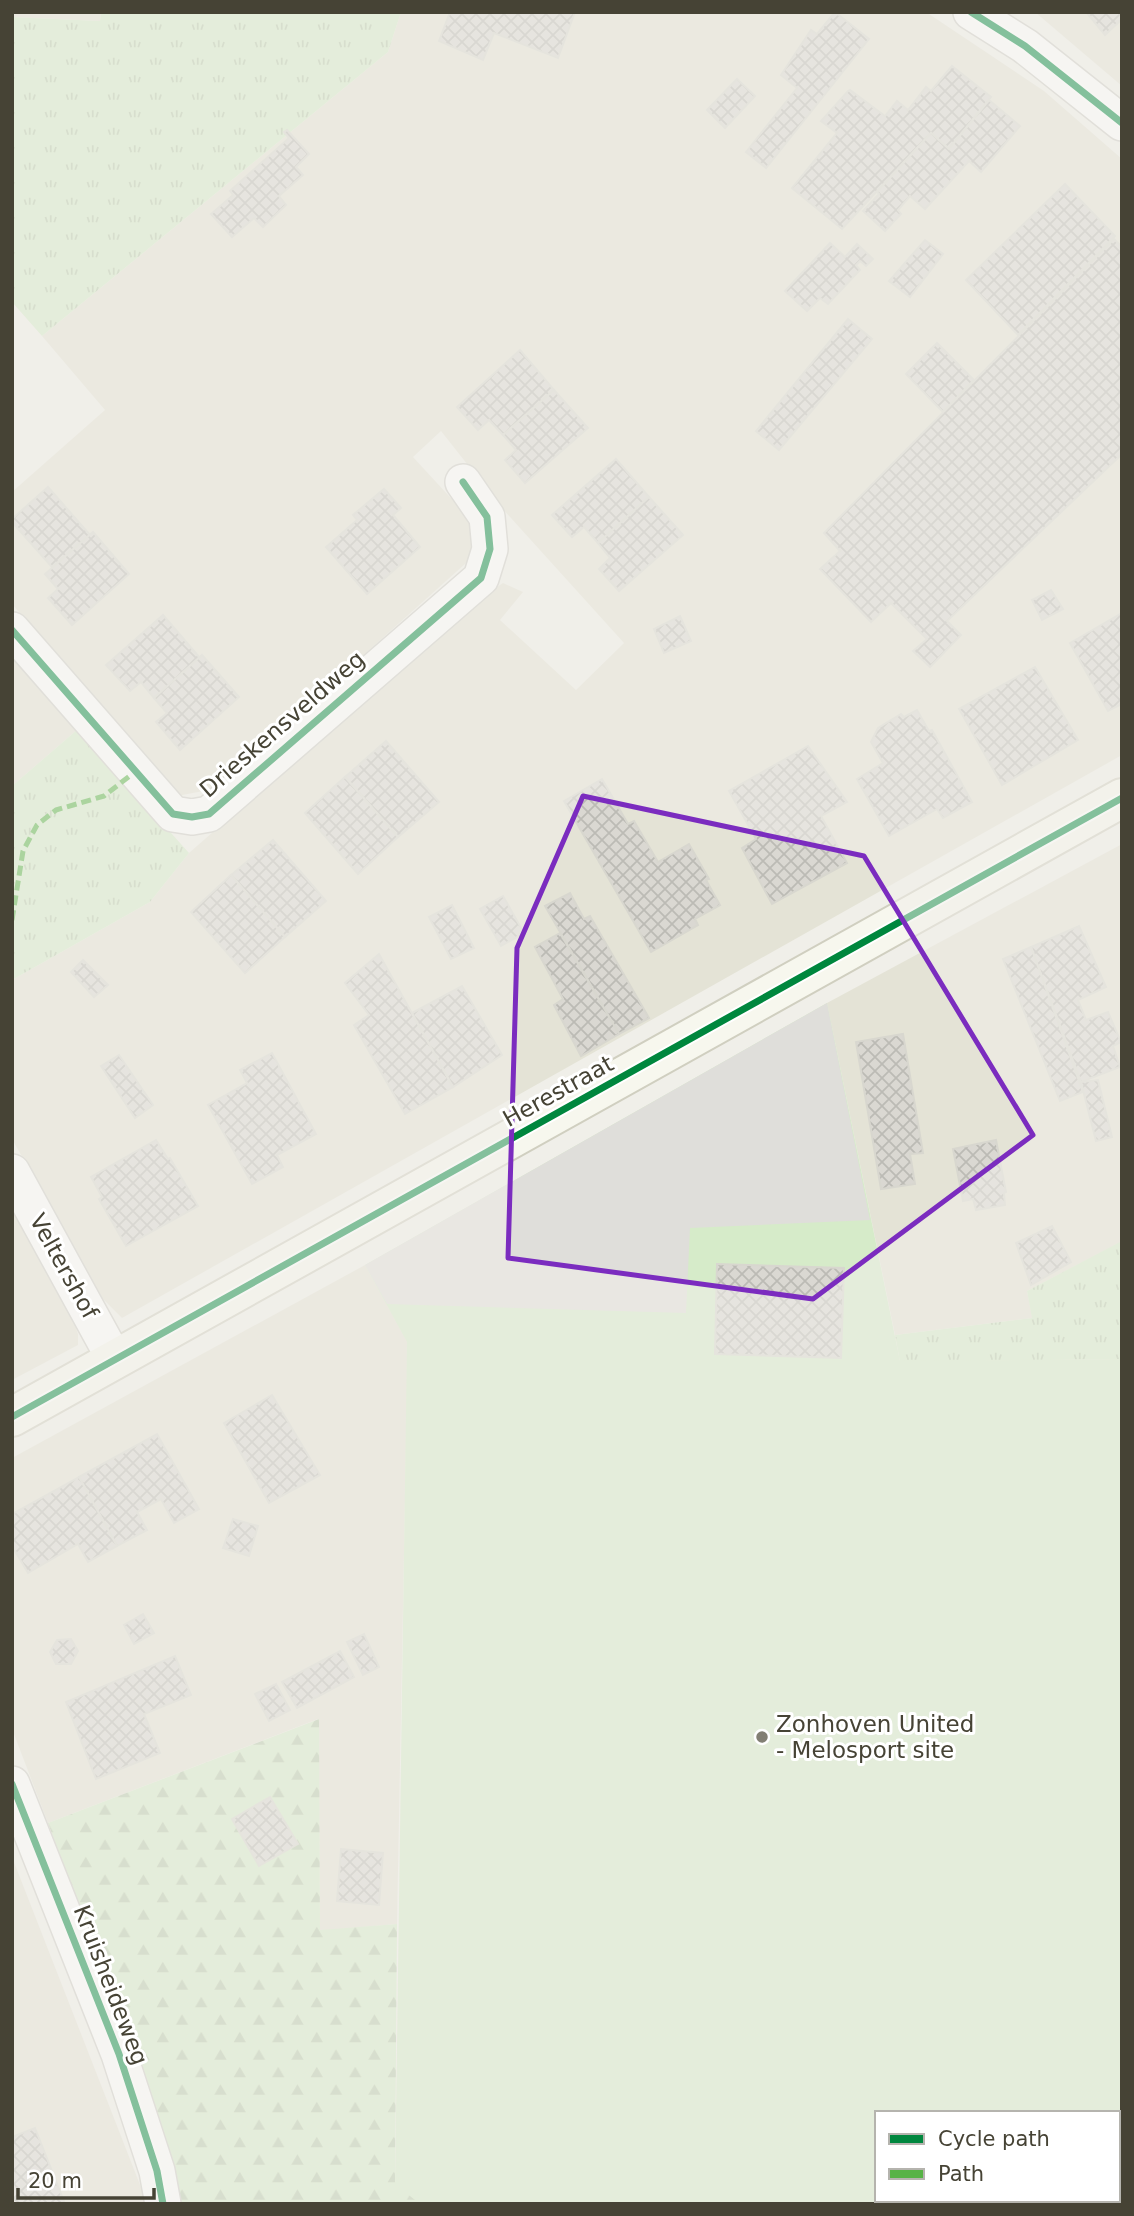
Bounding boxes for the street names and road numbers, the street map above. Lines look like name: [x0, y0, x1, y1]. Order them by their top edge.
street label: Drieskensveldweg: [195, 646, 369, 802]
street label: Herestraat: [498, 1050, 618, 1132]
street label: Veltershof: [25, 1209, 104, 1324]
street label: Kruisheideweg: [69, 1901, 153, 2069]

